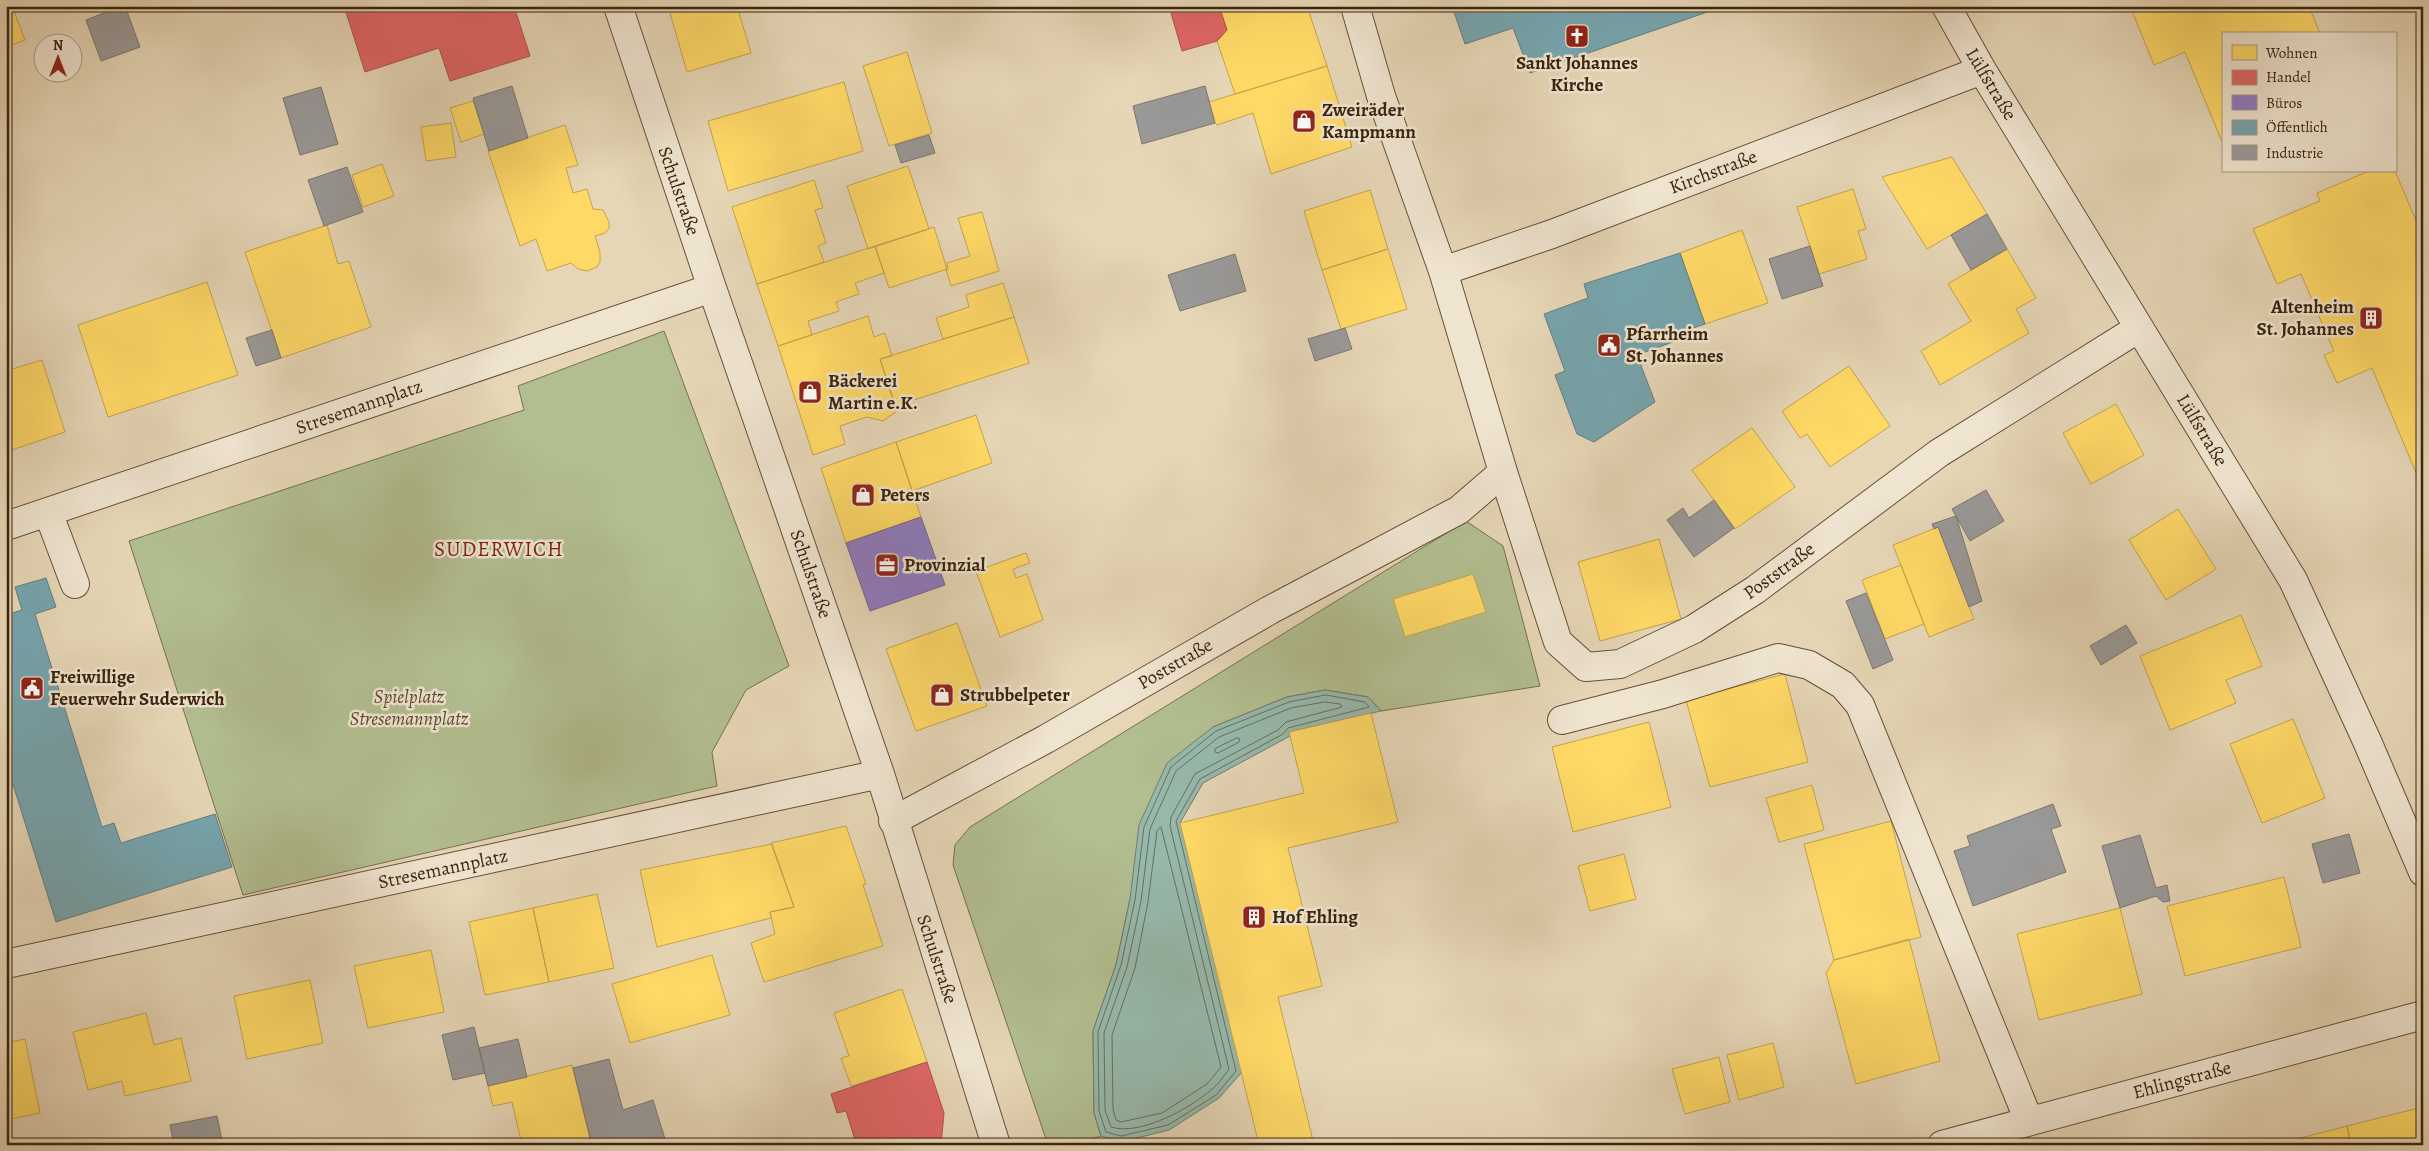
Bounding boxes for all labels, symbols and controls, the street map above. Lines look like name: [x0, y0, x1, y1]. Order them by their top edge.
church icon: Sankt Johannes Kirche: [1564, 23, 1590, 49]
north arrow: [32, 32, 82, 82]
legend: [2222, 32, 2396, 172]
text: N: [53, 36, 63, 55]
street label: Lülfstraße: [1959, 43, 2023, 125]
text: Wohnen: [2265, 43, 2318, 63]
place label: Sankt Johannes Kirche: [1516, 50, 1638, 98]
text: Handel: [2266, 67, 2311, 87]
text: Büros: [2266, 93, 2302, 113]
place label: Zweiräder Kampmann: [1322, 97, 1416, 145]
shop icon: Zweiräder Kampmann: [1291, 108, 1317, 134]
text: Öffentlich: [2266, 117, 2328, 137]
street label: Schulstraße: [652, 143, 706, 239]
street label: Kirchstraße: [1665, 143, 1761, 201]
text: Industrie: [2266, 143, 2324, 163]
place label: Altenheim St. Johannes: [2256, 294, 2354, 342]
building icon: Altenheim St. Johannes: [2358, 305, 2384, 331]
place label: Pfarrheim St. Johannes: [1626, 321, 1724, 369]
public building icon: Pfarrheim St. Johannes: [1596, 332, 1622, 358]
place label: Bäckerei Martin e.K.: [828, 368, 918, 416]
street label: Stresemannplatz: [292, 373, 426, 441]
shop icon: Bäckerei Martin e.K.: [797, 379, 823, 405]
street label: Lülfstraße: [2170, 389, 2234, 471]
shop icon: Peters: [850, 482, 876, 508]
place label: Peters: [880, 482, 930, 508]
street label: Schulstraße: [784, 526, 838, 622]
district label: SUDERWICH: [434, 535, 564, 563]
street label: Poststraße: [1738, 536, 1820, 606]
office icon: Provinzial: [874, 552, 900, 578]
place label: Provinzial: [904, 552, 986, 578]
street label: Poststraße: [1133, 632, 1217, 696]
place label: Freiwillige Feuerwehr Suderwich: [50, 664, 225, 712]
public building icon: Freiwillige Feuerwehr Suderwich: [19, 675, 45, 701]
shop icon: Strubbelpeter: [929, 682, 955, 708]
place label: Strubbelpeter: [960, 682, 1070, 708]
park label: Spielplatz Stresemannplatz: [350, 684, 469, 732]
street label: Stresemannplatz: [376, 843, 510, 895]
building icon: Hof Ehling: [1241, 904, 1267, 930]
place label: Hof Ehling: [1272, 904, 1358, 930]
street label: Schulstraße: [910, 911, 964, 1007]
street label: Ehlingstraße: [2130, 1054, 2234, 1106]

